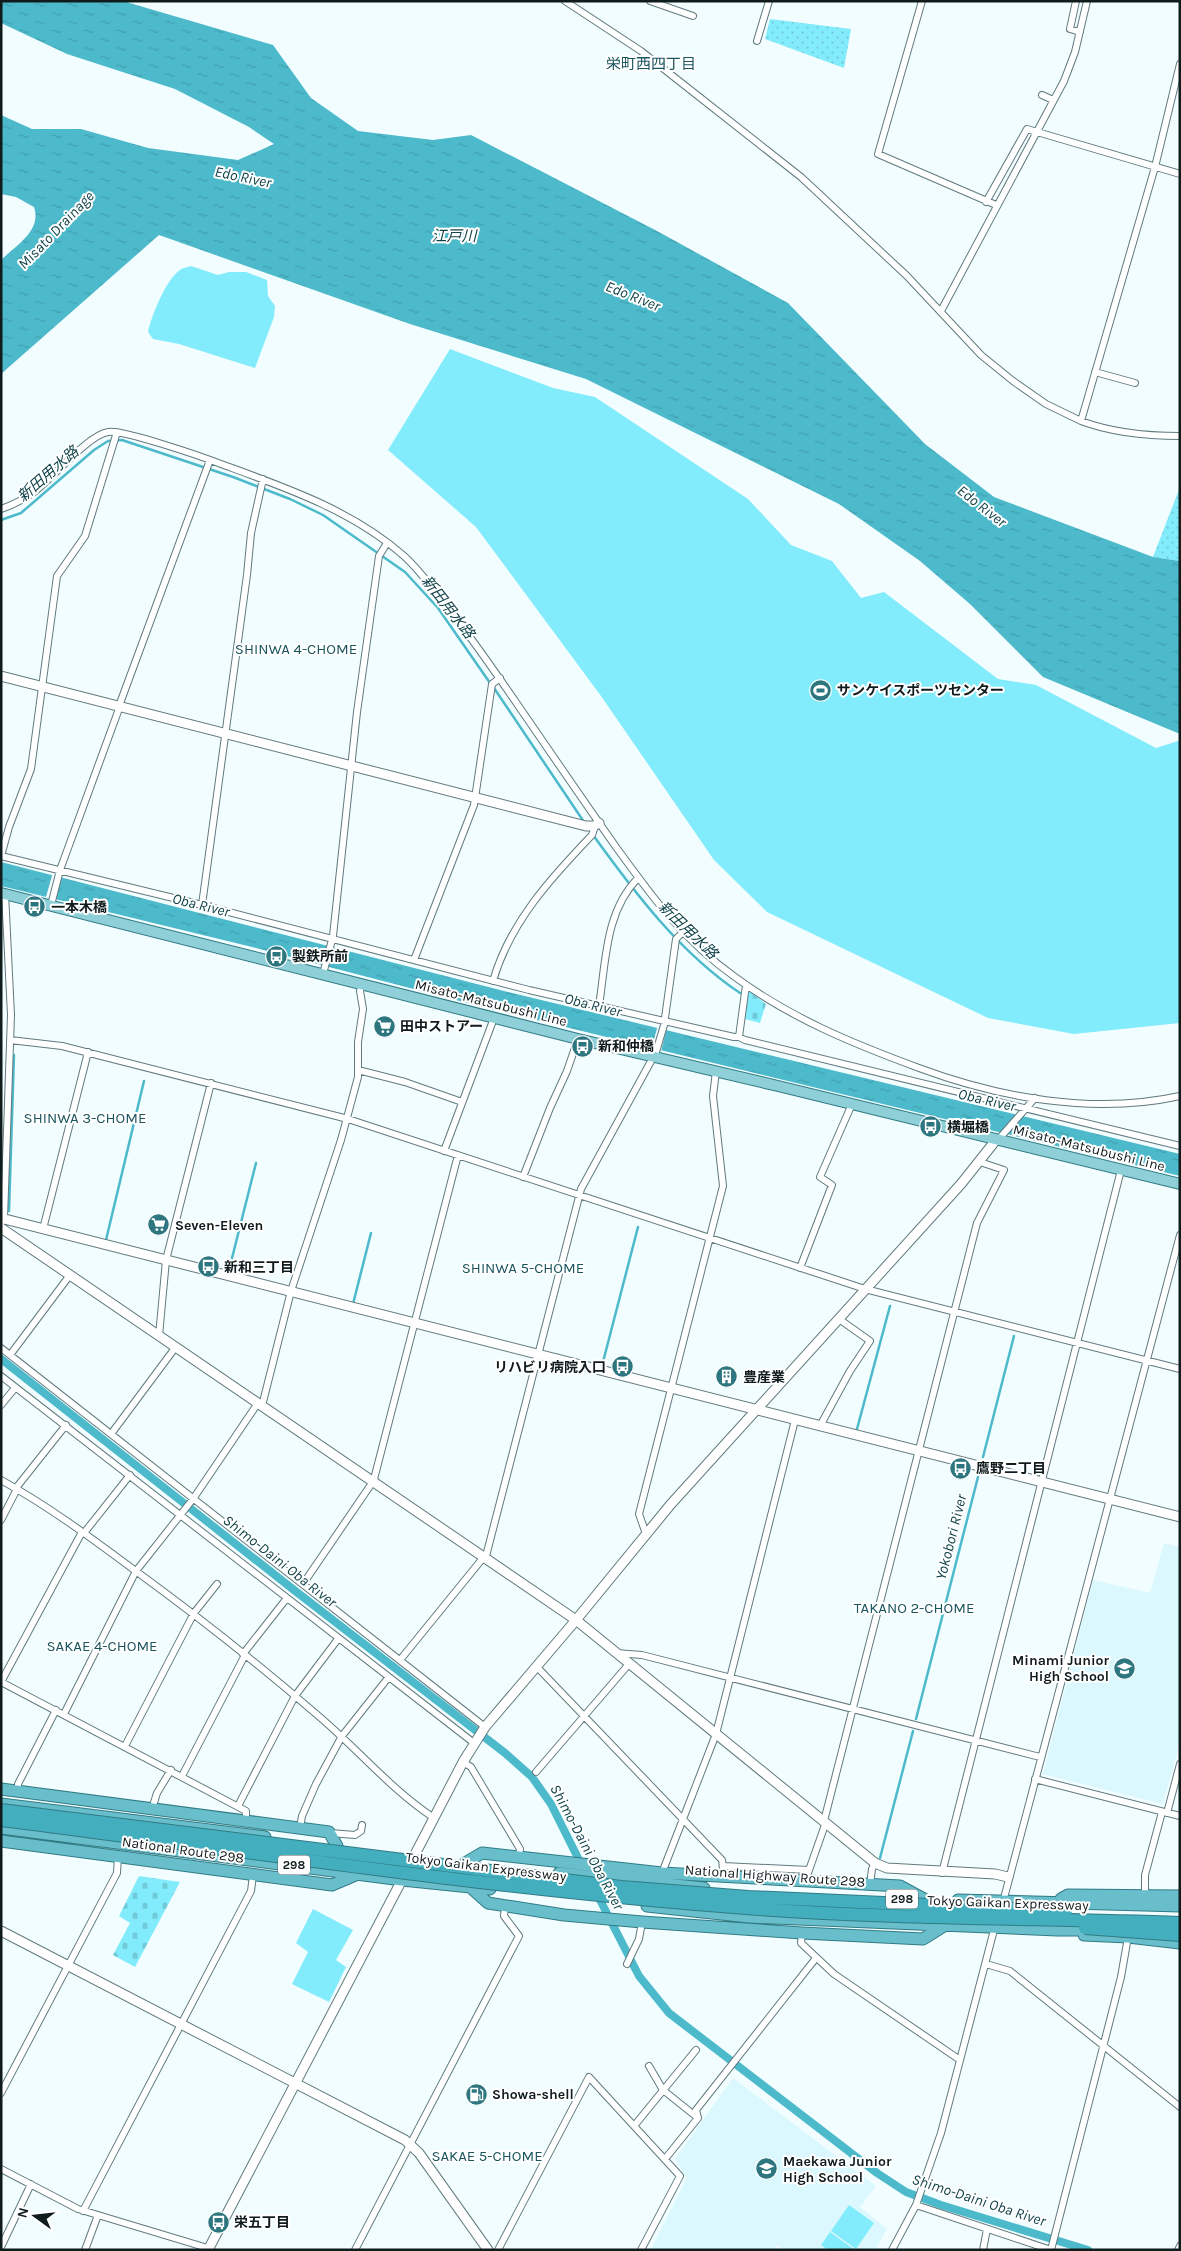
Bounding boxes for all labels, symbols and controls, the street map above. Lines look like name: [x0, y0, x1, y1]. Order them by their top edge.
district label: 栄町西四丁目: [606, 55, 696, 73]
water label: Edo River: [213, 162, 274, 192]
water label: Misato Drainage: [14, 187, 98, 273]
water label: 江戸川: [431, 227, 478, 245]
water label: Edo River: [603, 277, 664, 315]
water label: 新田用水路: [14, 441, 84, 505]
water label: Edo River: [954, 481, 1011, 531]
water label: 新田用水路: [418, 572, 479, 644]
district label: SHINWA 4-CHOME: [235, 640, 357, 658]
sports icon: サンケイスポーツセンター: [809, 678, 833, 702]
place label: サンケイスポーツセンター: [837, 682, 1004, 699]
water label: Oba River: [170, 889, 232, 921]
bus stop icon: 一本木橋: [23, 895, 47, 919]
water label: 新田用水路: [655, 897, 723, 964]
place label: 一本木橋: [51, 899, 107, 916]
bus stop icon: 製鉄所前: [264, 944, 288, 968]
place label: 製鉄所前: [292, 948, 348, 965]
street label: Misato-Matsubushi Line: [413, 976, 569, 1030]
water label: Oba River: [562, 989, 624, 1021]
supermarket icon: 田中ストアー: [372, 1014, 396, 1038]
place label: 田中ストアー: [400, 1018, 483, 1035]
bus stop icon: 新和仲橋: [570, 1034, 594, 1058]
place label: 新和仲橋: [598, 1038, 654, 1055]
water label: Oba River: [956, 1085, 1018, 1116]
district label: SHINWA 3-CHOME: [24, 1109, 146, 1127]
bus stop icon: 横堀橋: [919, 1115, 943, 1139]
place label: 横堀橋: [947, 1119, 989, 1136]
street label: Misato-Matsubushi Line: [1011, 1121, 1167, 1175]
supermarket icon: Seven-Eleven: [147, 1213, 171, 1237]
place label: Seven-Eleven: [175, 1217, 263, 1234]
bus stop icon: 新和三丁目: [196, 1255, 220, 1279]
place label: 新和三丁目: [224, 1259, 294, 1276]
district label: SHINWA 5-CHOME: [462, 1259, 584, 1277]
bus stop icon: リハビリ病院入口: [610, 1355, 634, 1379]
place label: リハビリ病院入口: [494, 1359, 606, 1376]
building icon: 豊産業: [715, 1365, 739, 1389]
place label: 豊産業: [743, 1369, 785, 1386]
bus stop icon: 鷹野二丁目: [948, 1456, 972, 1480]
place label: 鷹野二丁目: [976, 1460, 1046, 1477]
water label: Yokobori River: [932, 1491, 971, 1582]
water label: Shimo-Daini Oba River: [219, 1511, 341, 1612]
district label: TAKANO 2-CHOME: [854, 1599, 974, 1617]
district label: SAKAE 4-CHOME: [46, 1637, 158, 1655]
place label: Minami Junior High School: [1012, 1652, 1110, 1685]
school or university icon: Minami Junior High School: [1113, 1656, 1137, 1680]
water label: Shimo-Daini Oba River: [546, 1781, 628, 1914]
street label: National Route 298: [121, 1833, 245, 1867]
street label: Tokyo Gaikan Expressway: [405, 1849, 568, 1885]
road number: 298: [278, 1856, 310, 1874]
street label: National Highway Route 298: [684, 1861, 866, 1891]
road number: 298: [886, 1890, 918, 1908]
street label: Tokyo Gaikan Expressway: [927, 1892, 1089, 1914]
fuel station icon: Showa-shell: [464, 2082, 488, 2106]
place label: Showa-shell: [492, 2086, 574, 2103]
district label: SAKAE 5-CHOME: [431, 2147, 543, 2165]
place label: Maekawa Junior High School: [783, 2153, 892, 2186]
school or university icon: Maekawa Junior High School: [755, 2157, 779, 2181]
water label: Shimo-Daini Oba River: [910, 2170, 1049, 2230]
north arrow: [10, 2191, 60, 2241]
text: N: [13, 2206, 32, 2220]
bus stop icon: 栄五丁目: [206, 2210, 230, 2234]
place label: 栄五丁目: [234, 2214, 290, 2231]

